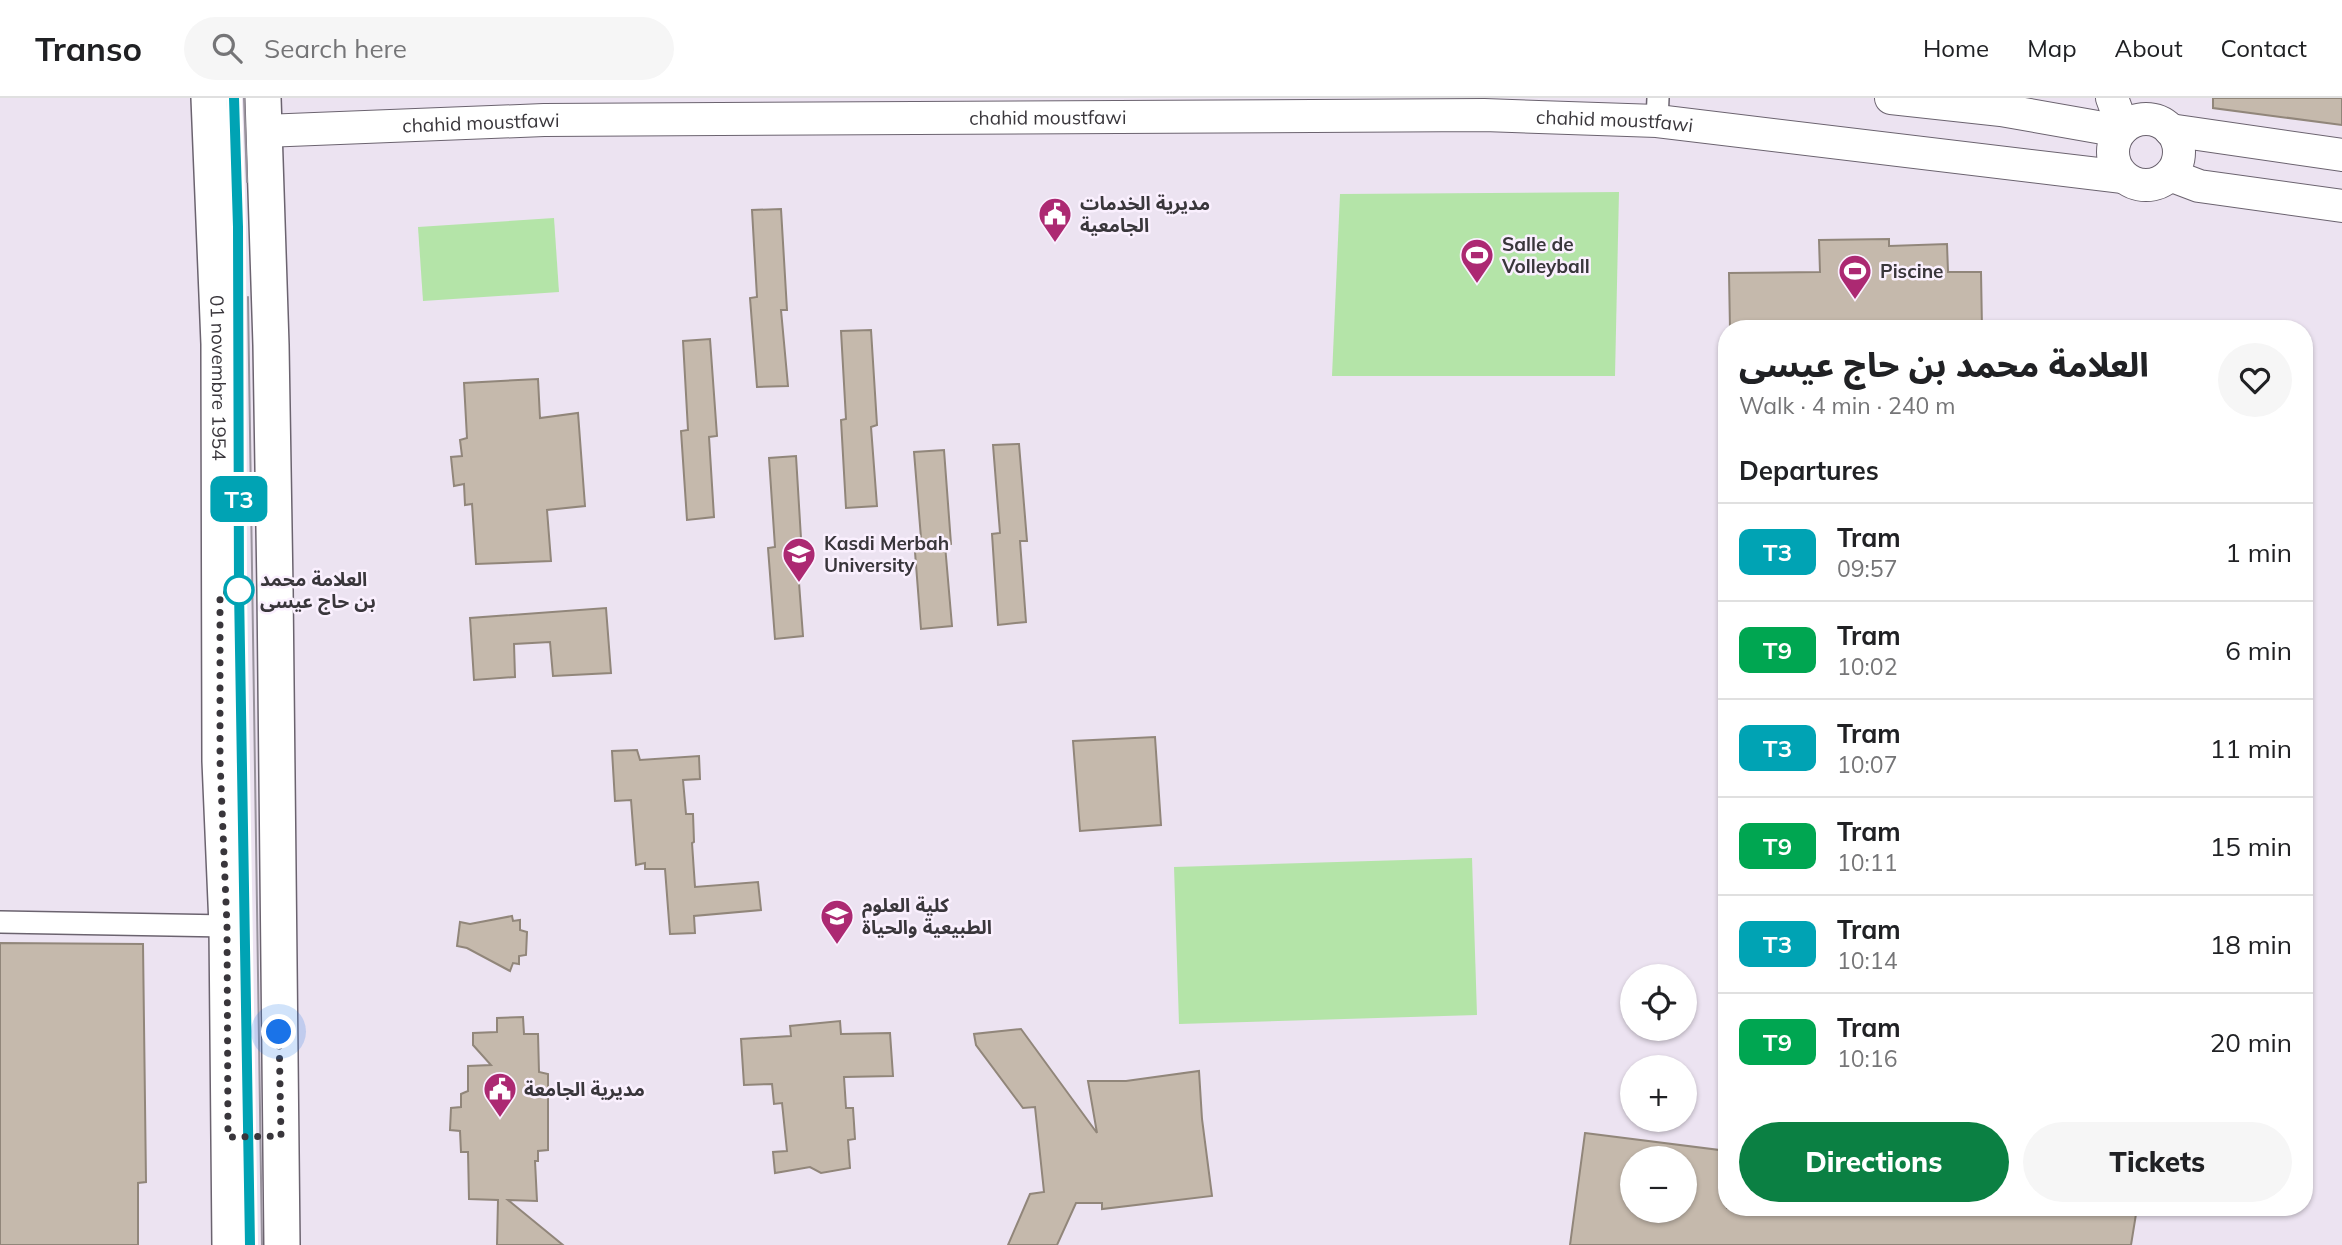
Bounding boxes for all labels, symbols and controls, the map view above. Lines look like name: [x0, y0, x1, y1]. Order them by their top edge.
search box: [184, 17, 674, 80]
text: Transo: [35, 28, 142, 69]
icon: search: [208, 29, 246, 67]
text: Search here: [264, 32, 407, 65]
text: Home: [1923, 33, 1989, 63]
text: Map: [2027, 33, 2077, 63]
text: About: [2115, 33, 2183, 63]
text: Contact: [2221, 33, 2307, 63]
street label: chahid moustfawi: [969, 105, 1126, 130]
street label: chahid moustfawi: [1536, 105, 1694, 137]
street label: chahid moustfawi: [402, 108, 559, 138]
place label: مديرية الخدمات الجامعية: [1080, 191, 1210, 237]
public building icon: مديرية الخدمات الجامعية: [1036, 195, 1074, 244]
place label: Salle de Volleyball: [1501, 232, 1590, 278]
sports icon: Salle de Volleyball: [1458, 236, 1496, 285]
sports icon: Piscine: [1836, 252, 1874, 301]
place label: Piscine: [1880, 259, 1944, 283]
street label: 01 novembre 1954: [205, 294, 231, 461]
button: heart: [2218, 343, 2292, 417]
text: العلامة محمد بن حاج عيسى: [1739, 344, 2149, 385]
text: Walk · 4 min · 240 m: [1739, 391, 1956, 420]
text: Departures: [1739, 454, 1879, 487]
line badge: T3: [208, 476, 270, 522]
text: T3: [224, 484, 254, 514]
text: Tram: [1837, 521, 1901, 554]
place label: Kasdi Merbah University: [824, 531, 949, 577]
school or university icon: Kasdi Merbah University: [780, 535, 818, 584]
text: 1 min: [2225, 536, 2292, 569]
text: T3: [1763, 537, 1792, 567]
text: 09:57: [1837, 554, 1897, 583]
place label: العلامة محمد بن حاج عيسى: [260, 567, 376, 615]
marker: العلامة محمد بن حاج عيسى: [224, 575, 254, 605]
text: Tram: [1837, 619, 1901, 652]
text: 6 min: [2225, 634, 2292, 667]
text: T9: [1763, 635, 1792, 665]
text: 10:02: [1837, 652, 1897, 681]
text: Tram: [1837, 717, 1901, 750]
text: 11 min: [2210, 732, 2292, 765]
text: T3: [1763, 733, 1792, 763]
text: 10:07: [1837, 750, 1897, 779]
text: Tram: [1837, 815, 1901, 848]
text: 15 min: [2210, 830, 2292, 863]
text: T9: [1763, 831, 1792, 861]
text: 10:11: [1837, 848, 1897, 877]
place label: كلية العلوم الطبيعية والحياة: [862, 893, 992, 939]
school or university icon: كلية العلوم الطبيعية والحياة: [818, 897, 856, 946]
text: Tram: [1837, 913, 1901, 946]
text: 18 min: [2210, 928, 2292, 961]
text: T3: [1763, 929, 1792, 959]
text: 10:14: [1837, 946, 1897, 975]
map controls: [1620, 964, 1697, 1223]
button: locate: [1620, 964, 1697, 1041]
text: Tram: [1837, 1011, 1901, 1044]
your location: [261, 1014, 296, 1049]
text: 20 min: [2210, 1026, 2292, 1059]
text: T9: [1763, 1027, 1792, 1057]
text: 10:16: [1837, 1044, 1897, 1073]
button: +: [1620, 1055, 1697, 1132]
public building icon: مديرية الجامعة: [481, 1070, 519, 1119]
place label: مديرية الجامعة: [524, 1077, 645, 1101]
button: Directions: [1739, 1122, 2009, 1202]
button: Tickets: [2023, 1122, 2292, 1202]
button: −: [1620, 1146, 1697, 1223]

